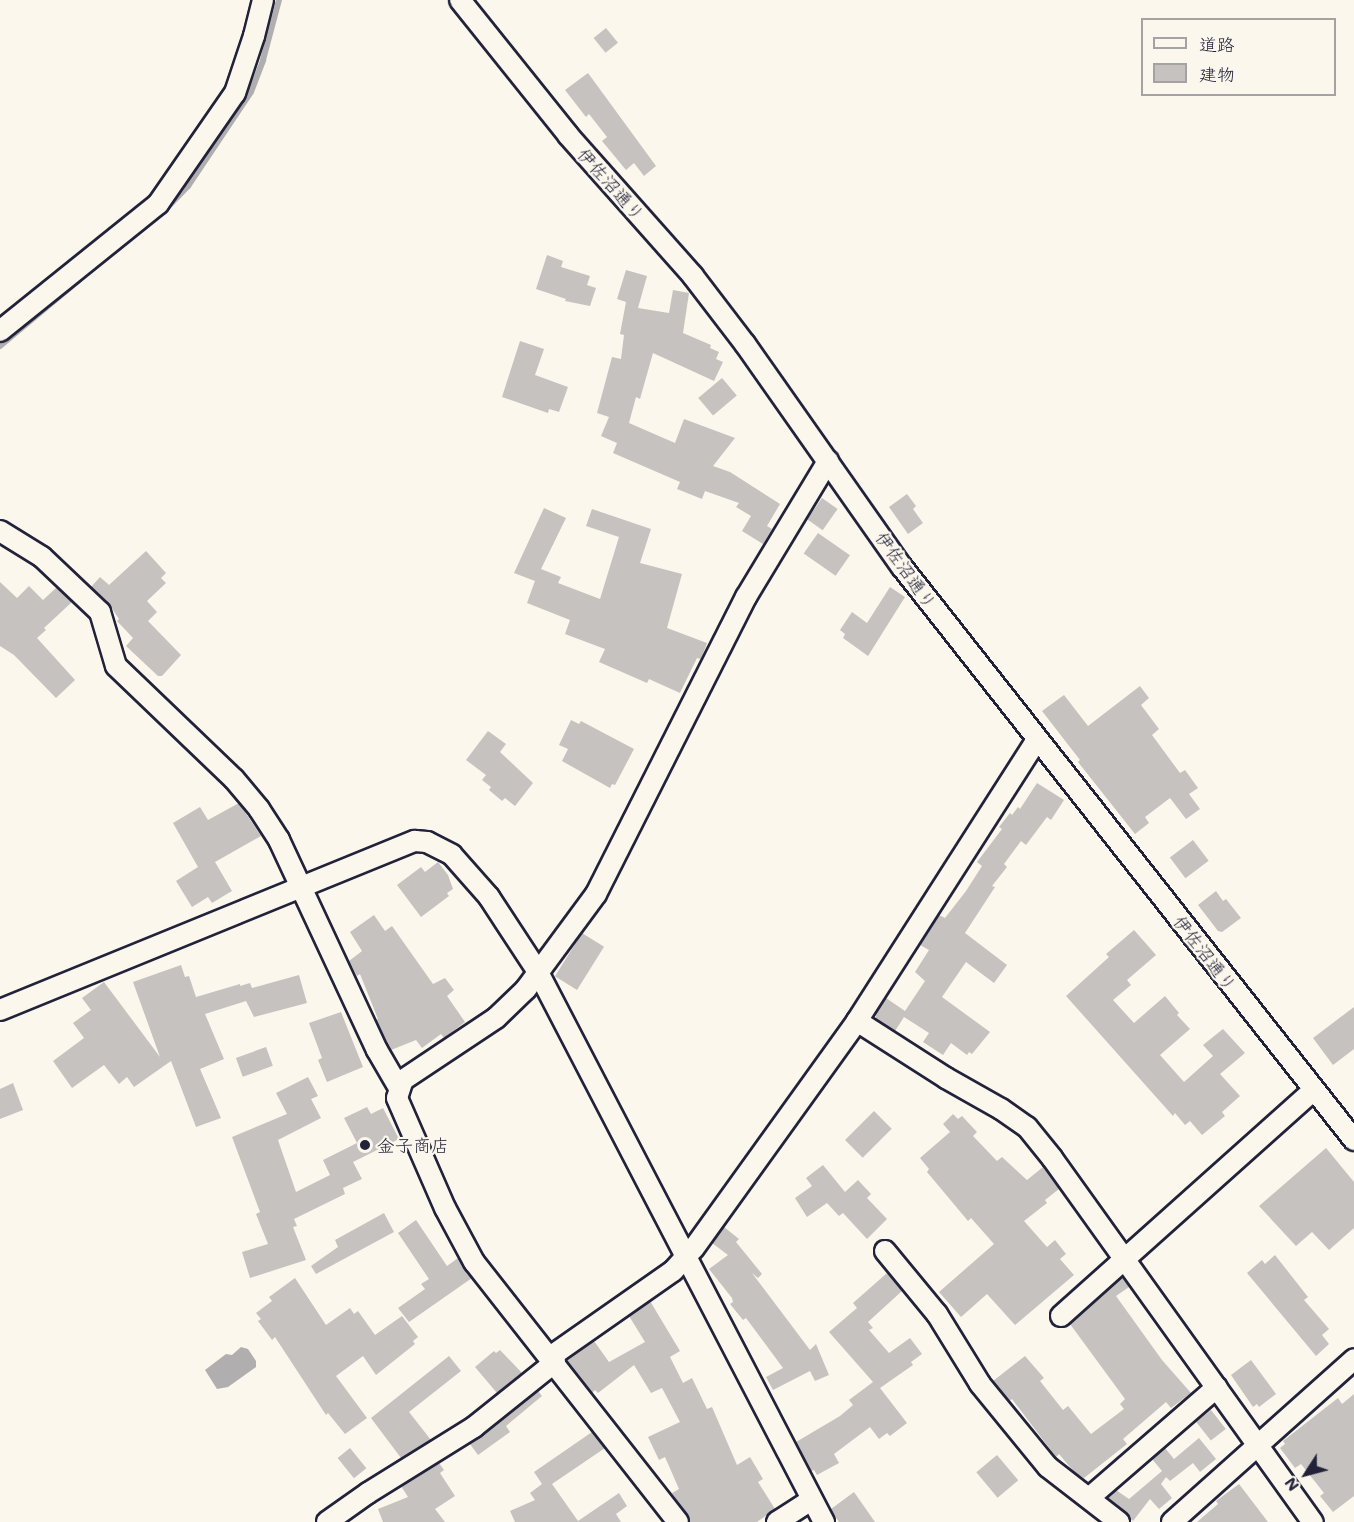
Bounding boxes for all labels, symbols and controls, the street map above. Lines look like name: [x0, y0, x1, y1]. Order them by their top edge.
legend: [1141, 18, 1336, 96]
text: 道路: [1199, 32, 1235, 56]
text: 建物: [1199, 62, 1235, 86]
street label: 伊佐沼通り: [573, 143, 649, 225]
street label: 伊佐沼通り: [871, 527, 941, 613]
street label: 伊佐沼通り: [1169, 911, 1241, 995]
place label: 金子商店: [377, 1134, 449, 1156]
marker: 金子商店: [358, 1138, 372, 1152]
north arrow: [1276, 1444, 1336, 1504]
text: N: [1279, 1474, 1303, 1496]

